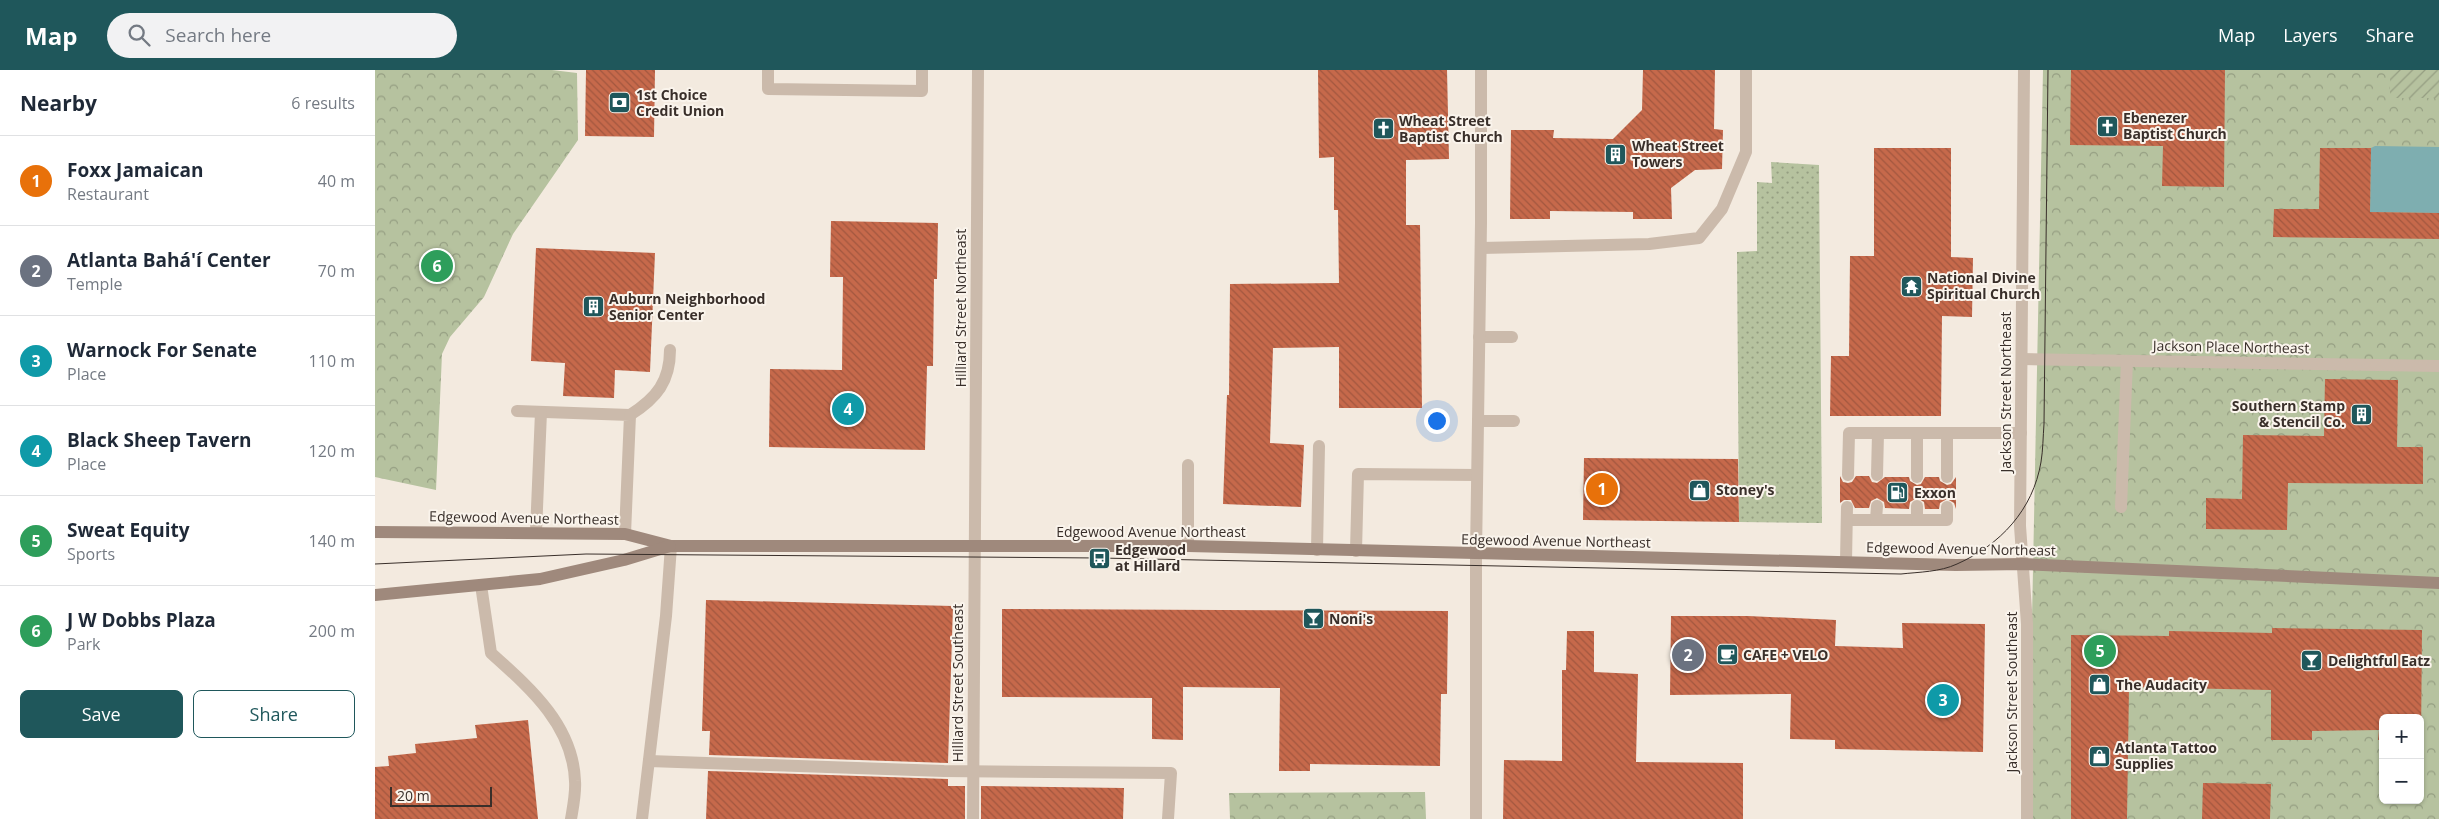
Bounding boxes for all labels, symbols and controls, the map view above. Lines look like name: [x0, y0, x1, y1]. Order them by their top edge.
search box: [107, 13, 457, 58]
text: Map: [25, 19, 77, 52]
icon: search: [125, 21, 153, 49]
text: Search here: [165, 22, 271, 48]
text: Map: [2218, 23, 2255, 47]
text: Layers: [2283, 23, 2338, 47]
text: Share: [2366, 23, 2414, 47]
place label: 1st Choice Credit Union: [636, 85, 724, 120]
text: Nearby: [20, 89, 97, 117]
bank icon: 1st Choice Credit Union: [608, 91, 632, 115]
text: 6 results: [291, 92, 355, 114]
place label: Ebenezer Baptist Church: [2123, 108, 2227, 143]
place label: Wheat Street Baptist Church: [1399, 111, 1503, 146]
church icon: Ebenezer Baptist Church: [2095, 114, 2119, 138]
church icon: Wheat Street Baptist Church: [1371, 117, 1395, 141]
place label: Wheat Street Towers: [1632, 136, 1724, 171]
building icon: Wheat Street Towers: [1604, 142, 1628, 166]
text: Foxx Jamaican: [67, 157, 204, 183]
text: 1: [31, 170, 41, 192]
text: 40 m: [318, 170, 355, 192]
text: Restaurant: [67, 183, 149, 205]
street label: Hilliard Street Northeast: [951, 229, 970, 387]
text: Atlanta Bahá'í Center: [67, 247, 271, 273]
pin: 6: [421, 247, 453, 285]
text: 2: [31, 260, 41, 282]
text: 70 m: [318, 260, 355, 282]
place label: National Divine Spiritual Church: [1927, 268, 2040, 303]
text: Temple: [67, 273, 122, 295]
temple icon: National Divine Spiritual Church: [1899, 274, 1923, 298]
place label: Auburn Neighborhood Senior Center: [609, 289, 765, 324]
building icon: Auburn Neighborhood Senior Center: [581, 295, 605, 319]
street label: Jackson Street Northeast: [1996, 311, 2015, 475]
street label: Jackson Place Northeast: [2151, 336, 2309, 357]
text: Warnock For Senate: [67, 337, 257, 363]
text: 3: [31, 350, 41, 372]
text: 110 m: [309, 350, 355, 372]
text: Place: [67, 363, 106, 385]
pin: 4: [832, 390, 864, 428]
place label: Southern Stamp & Stencil Co.: [2232, 396, 2345, 431]
building icon: Southern Stamp & Stencil Co.: [2349, 402, 2373, 426]
your location: [1424, 408, 1450, 434]
text: Black Sheep Tavern: [67, 427, 252, 453]
text: 4: [31, 440, 41, 462]
text: 120 m: [309, 440, 355, 462]
text: Place: [67, 453, 106, 475]
pin: 1: [1586, 470, 1618, 508]
shop icon: Stoney's: [1688, 478, 1712, 502]
place label: Stoney's: [1716, 480, 1775, 499]
fuel station icon: Exxon: [1886, 481, 1910, 505]
place label: Exxon: [1914, 483, 1956, 502]
street label: Edgewood Avenue Northeast: [429, 506, 619, 529]
text: Sweat Equity: [67, 517, 190, 543]
street label: Edgewood Avenue Northeast: [1056, 522, 1246, 541]
street label: Edgewood Avenue Northeast: [1461, 529, 1651, 552]
text: 5: [31, 530, 41, 552]
text: 140 m: [309, 530, 355, 552]
street label: Edgewood Avenue Northeast: [1866, 537, 2056, 560]
place label: Edgewood at Hillard: [1115, 540, 1186, 575]
text: Sports: [67, 543, 115, 565]
bus stop icon: Edgewood at Hillard: [1087, 546, 1111, 570]
street label: Hilliard Street Southeast: [948, 604, 967, 762]
text: J W Dobbs Plaza: [67, 607, 216, 633]
bar icon: Noni's: [1301, 607, 1325, 631]
place label: Noni's: [1329, 609, 1373, 628]
street label: Jackson Street Southeast: [2002, 611, 2021, 775]
text: 6: [31, 620, 41, 642]
text: 200 m: [309, 620, 355, 642]
pin: 5: [2084, 632, 2116, 670]
text: Park: [67, 633, 100, 655]
pin: 2: [1672, 636, 1704, 674]
cafe icon: CAFE + VELO: [1715, 643, 1739, 667]
place label: CAFE + VELO: [1743, 645, 1828, 664]
bar icon: Delightful Eatz: [2300, 649, 2324, 673]
place label: Delightful Eatz: [2328, 651, 2430, 670]
shop icon: The Audacity: [2088, 673, 2112, 697]
place label: The Audacity: [2116, 675, 2207, 694]
pin: 3: [1927, 681, 1959, 719]
button: Save: [20, 690, 183, 738]
button: Share: [193, 690, 355, 738]
map controls: [2379, 714, 2424, 804]
button: +: [2379, 714, 2424, 759]
place label: Atlanta Tattoo Supplies: [2115, 738, 2217, 773]
shop icon: Atlanta Tattoo Supplies: [2087, 744, 2111, 768]
button: −: [2379, 759, 2424, 804]
scale bar: [390, 784, 493, 807]
text: 20 m: [397, 786, 430, 805]

